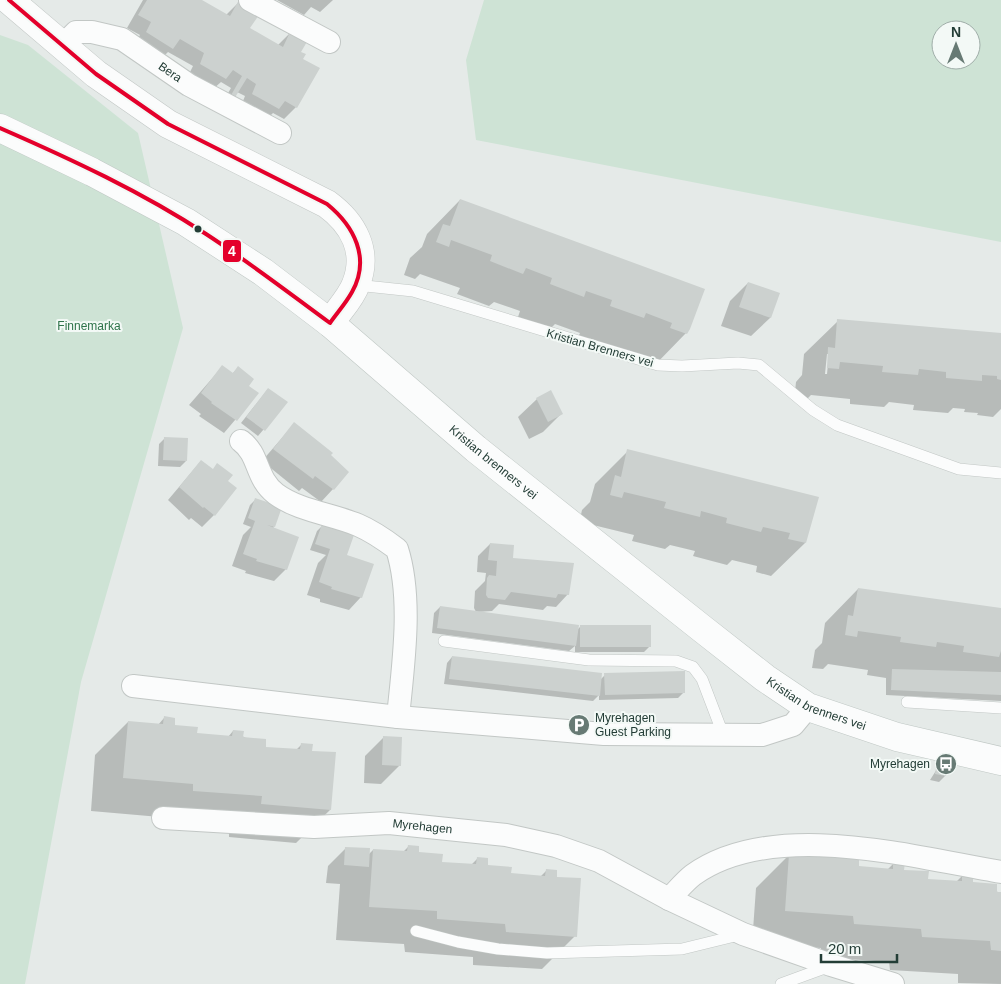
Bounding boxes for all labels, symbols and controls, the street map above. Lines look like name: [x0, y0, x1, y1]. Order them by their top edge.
north arrow: [931, 20, 981, 70]
text: N: [951, 24, 961, 40]
street label: Bera: [156, 59, 185, 85]
unlabelled marker: [193, 224, 203, 234]
line badge: 4: [222, 239, 242, 263]
text: 4: [228, 243, 236, 259]
park label: Finnemarka: [57, 319, 121, 333]
street label: Kristian Brenners vei: [545, 326, 655, 370]
street label: Kristian brenners vei: [446, 422, 540, 502]
street label: Kristian brenners vei: [764, 674, 868, 733]
place label: Myrehagen Guest Parking: [595, 711, 671, 739]
parking icon: Myrehagen Guest Parking: [567, 713, 591, 737]
bus stop icon: Myrehagen: [934, 752, 958, 776]
place label: Myrehagen: [870, 757, 930, 771]
street label: Myrehagen: [392, 816, 453, 836]
scale bar: [821, 932, 897, 964]
text: 20 m: [828, 940, 861, 957]

